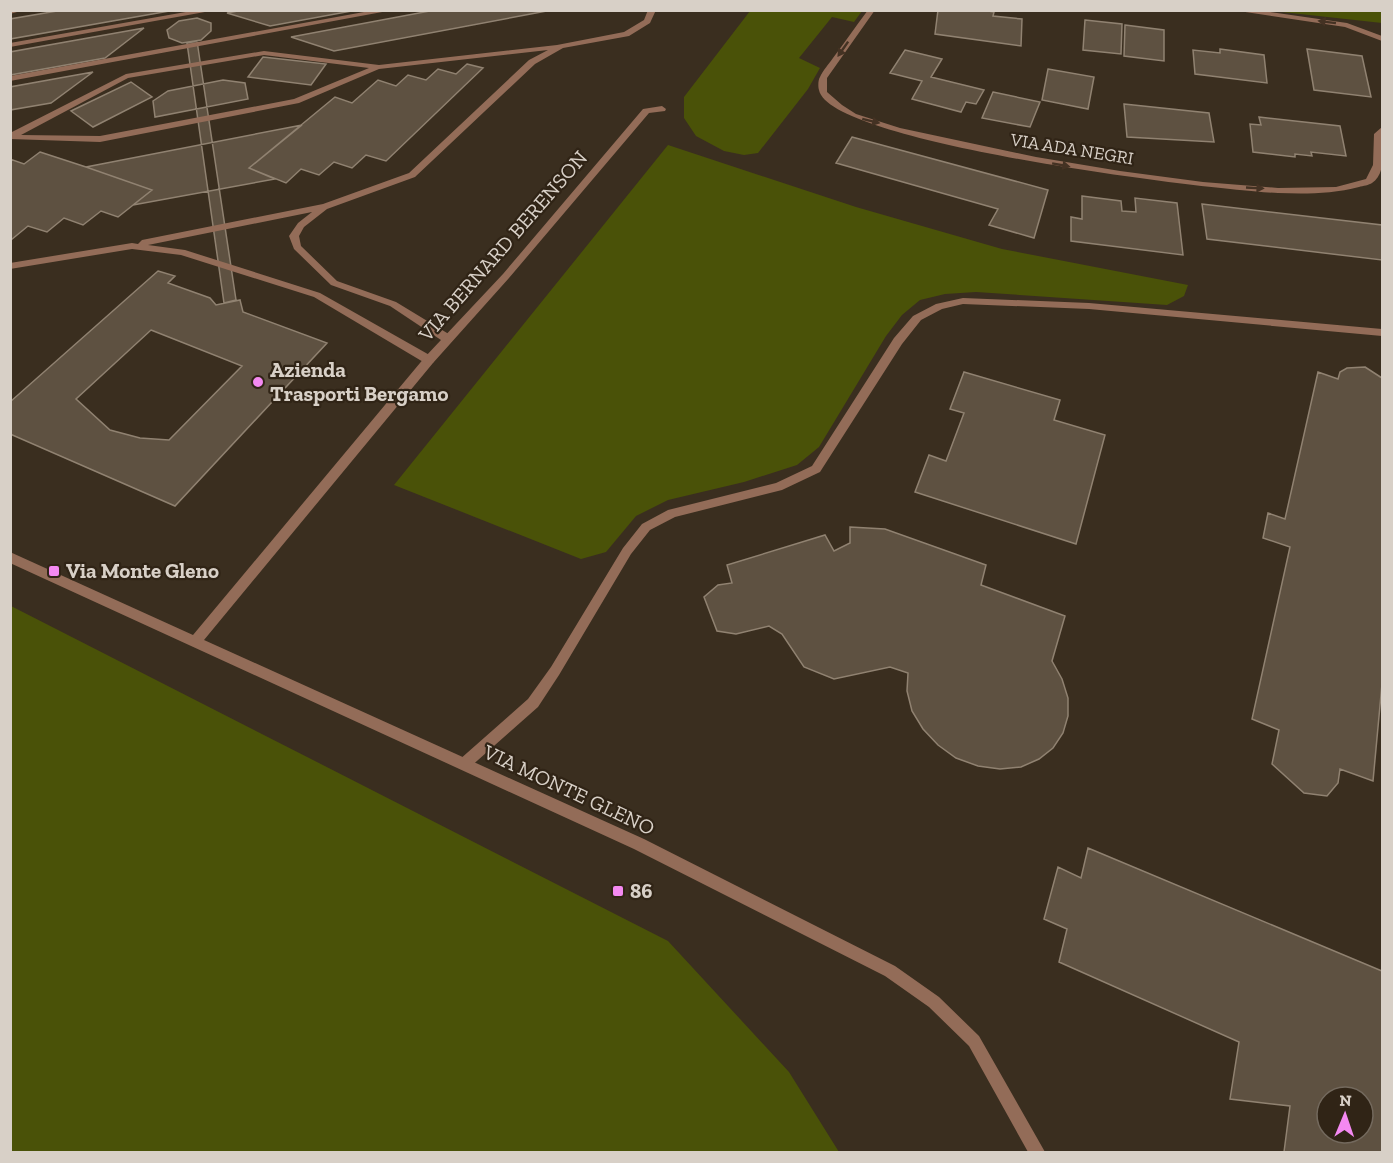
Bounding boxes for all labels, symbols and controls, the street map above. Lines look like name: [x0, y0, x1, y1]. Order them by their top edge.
one-way arrow: [1317, 18, 1336, 27]
one-way arrow: [838, 42, 850, 57]
one-way arrow: [862, 117, 880, 127]
street label: VIA ADA NEGRI: [1008, 128, 1135, 170]
street label: VIA BERNARD BERENSON: [412, 145, 592, 347]
one-way arrow: [1052, 161, 1071, 170]
one-way arrow: [1245, 184, 1264, 193]
place label: Azienda Trasporti Bergamo: [270, 357, 448, 406]
marker: Azienda Trasporti Bergamo: [251, 375, 265, 389]
place label: Via Monte Gleno: [66, 558, 219, 583]
marker: Via Monte Gleno: [47, 564, 61, 578]
street label: VIA MONTE GLENO: [479, 739, 659, 840]
place label: 86: [630, 878, 653, 903]
marker: 86: [611, 884, 625, 898]
north arrow: [1315, 1085, 1375, 1145]
text: N: [1339, 1091, 1352, 1110]

